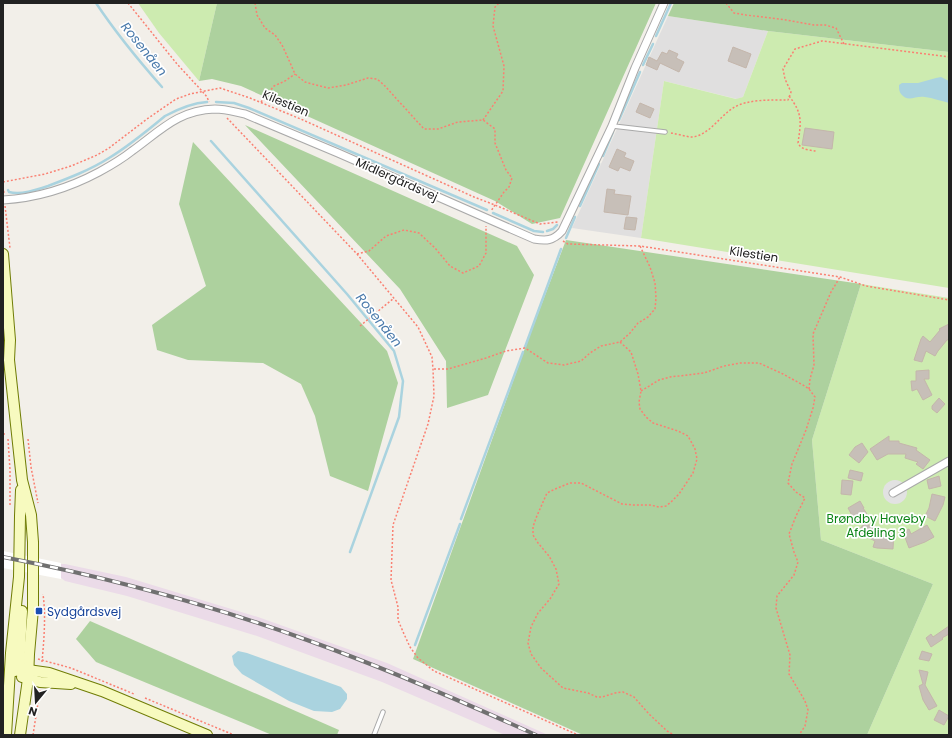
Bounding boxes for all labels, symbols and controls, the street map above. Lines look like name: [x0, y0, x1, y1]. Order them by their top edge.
water label: Rosenåen: [116, 18, 172, 80]
street label: Kilestien: [260, 86, 312, 120]
street label: Midlergårdsvej: [353, 153, 441, 205]
street label: Kilestien: [728, 242, 780, 266]
water label: Rosenåen: [351, 289, 407, 351]
park label: Brøndby Haveby Afdeling 3: [827, 510, 926, 541]
place label: Sydgårdsvej: [47, 603, 121, 620]
marker: Sydgårdsvej: [34, 606, 44, 616]
north arrow: [16, 682, 56, 722]
text: N: [26, 703, 39, 720]

